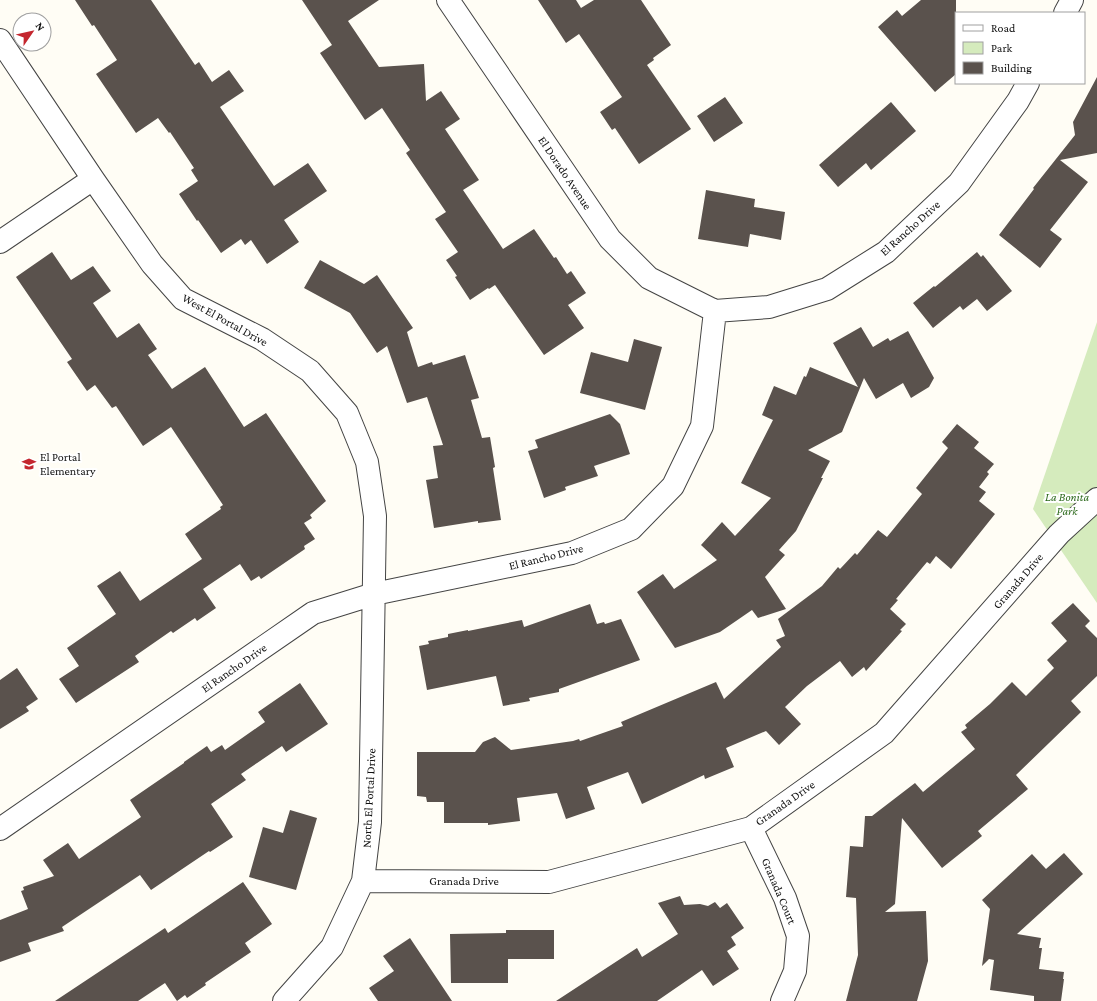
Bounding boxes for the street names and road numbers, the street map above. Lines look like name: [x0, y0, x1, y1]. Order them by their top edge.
street label: El Dorado Avenue: [535, 134, 595, 212]
street label: El Rancho Drive: [877, 197, 943, 259]
street label: West El Portal Drive: [180, 291, 270, 349]
street label: El Rancho Drive: [507, 541, 585, 573]
street label: Granada Drive: [990, 550, 1046, 612]
street label: El Rancho Drive: [199, 640, 269, 696]
street label: North El Portal Drive: [359, 748, 379, 848]
street label: Granada Drive: [753, 777, 817, 829]
street label: Granada Court: [759, 856, 800, 927]
street label: Granada Drive: [429, 874, 499, 888]

